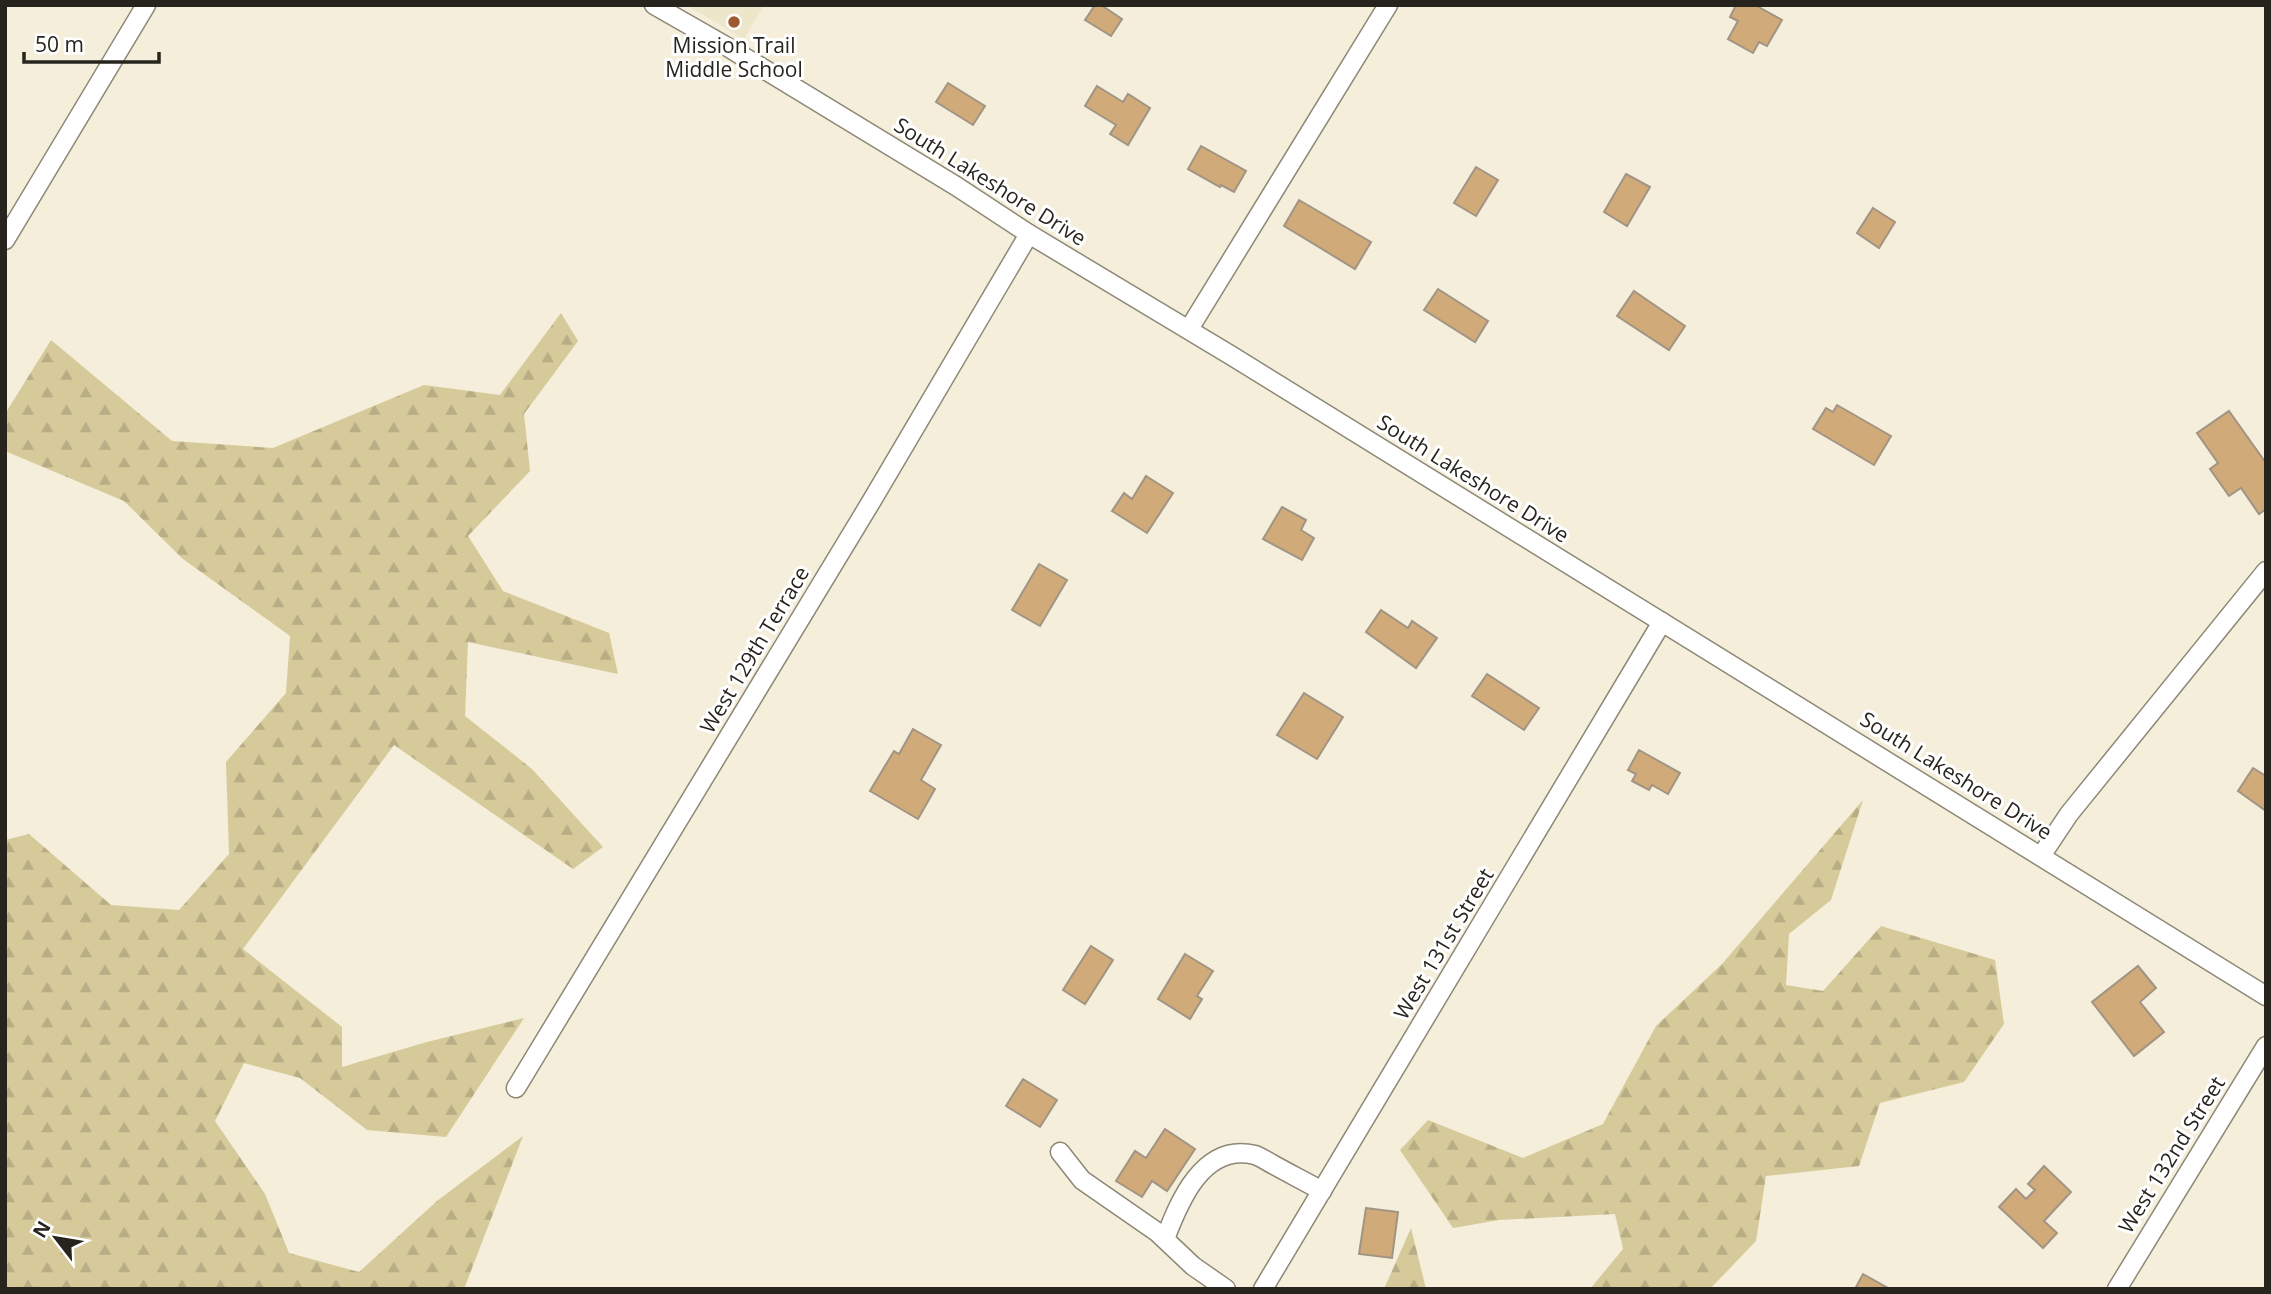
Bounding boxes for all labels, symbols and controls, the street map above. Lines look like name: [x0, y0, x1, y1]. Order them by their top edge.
marker: Mission Trail Middle School: [726, 14, 742, 30]
scale bar: [24, 21, 159, 65]
text: 50 m: [35, 30, 84, 58]
place label: Mission Trail Middle School: [665, 31, 803, 83]
street label: South Lakeshore Drive: [889, 111, 1092, 252]
street label: South Lakeshore Drive: [1372, 408, 1575, 549]
street label: West 129th Terrace: [693, 561, 815, 738]
street label: South Lakeshore Drive: [1855, 705, 2058, 846]
street label: West 131st Street: [1387, 863, 1499, 1024]
street label: West 132nd Street: [2112, 1071, 2231, 1238]
north arrow: [21, 1203, 91, 1273]
text: N: [26, 1216, 57, 1243]

